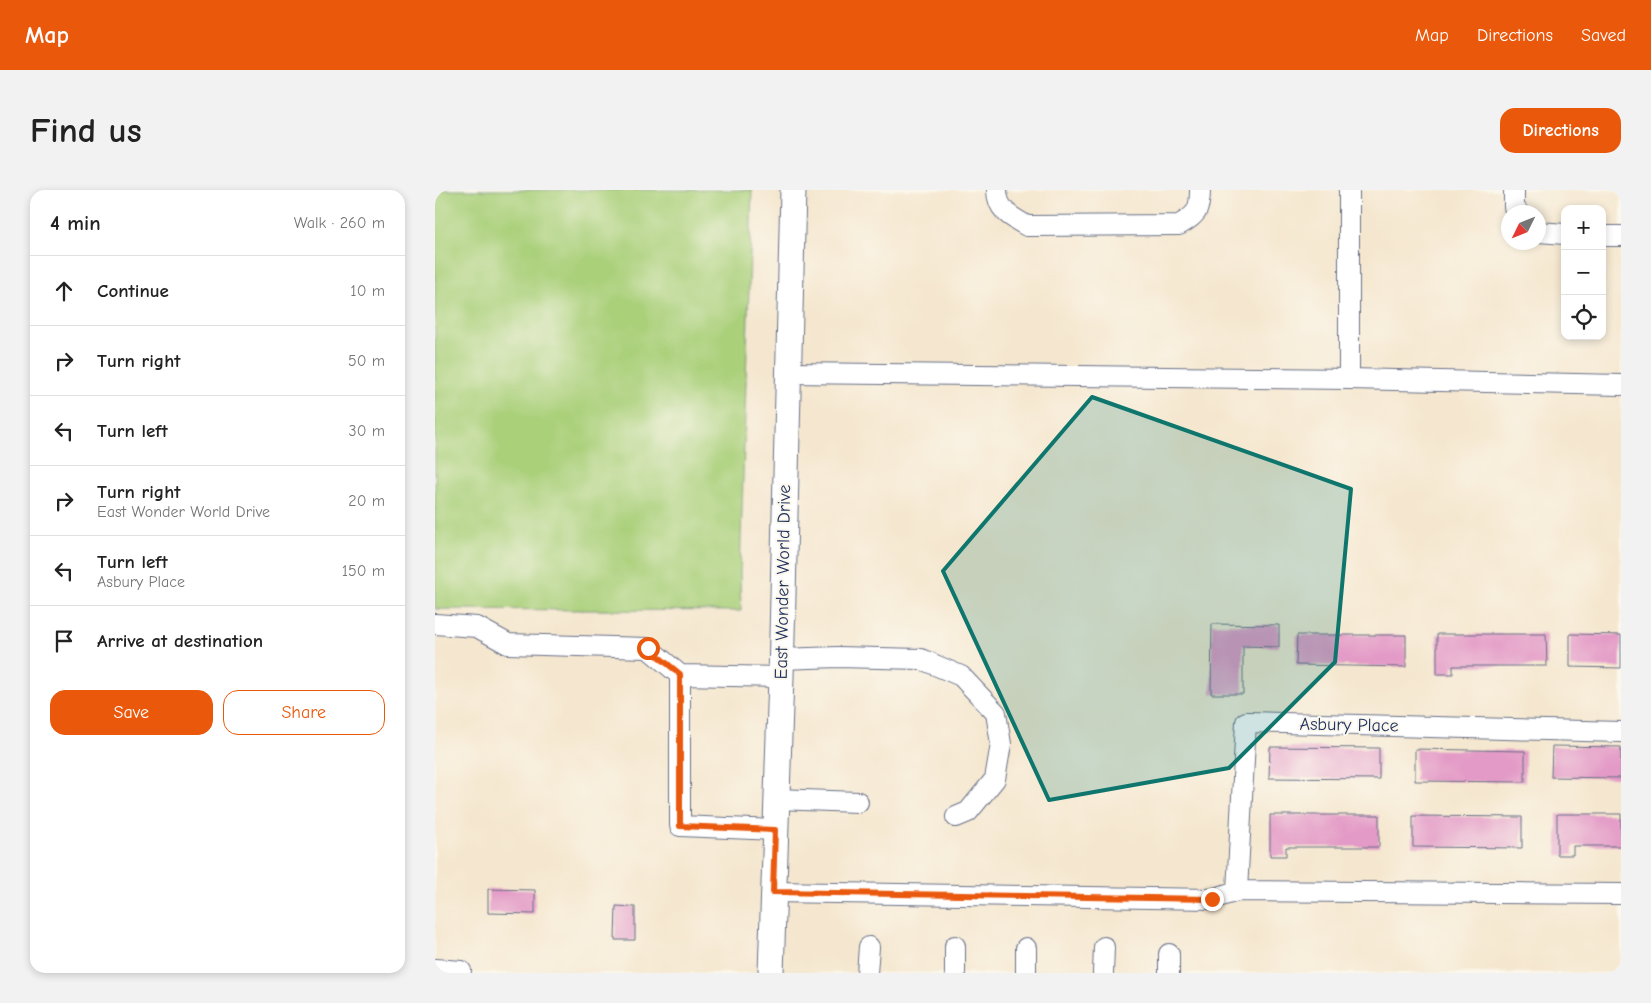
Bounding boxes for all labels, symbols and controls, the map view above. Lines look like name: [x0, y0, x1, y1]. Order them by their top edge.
text: Map: [25, 21, 69, 49]
text: Map: [1415, 25, 1449, 46]
text: Directions: [1477, 25, 1553, 46]
text: Saved: [1581, 25, 1626, 46]
button: Directions: [1500, 108, 1621, 153]
text: Find us: [30, 110, 142, 151]
north arrow: [1501, 205, 1546, 250]
map controls: [1561, 205, 1606, 340]
button: +: [1561, 205, 1606, 250]
text: 4 min: [50, 211, 101, 235]
text: Walk · 260 m: [294, 214, 385, 232]
button: −: [1561, 250, 1606, 295]
icon: ahead: [50, 277, 78, 305]
text: Continue: [97, 280, 169, 302]
text: 10 m: [350, 282, 385, 300]
button: locate: [1561, 295, 1606, 340]
icon: right: [50, 347, 78, 375]
text: Turn right: [97, 350, 181, 372]
text: 50 m: [348, 352, 385, 370]
icon: left: [50, 417, 78, 445]
text: Turn left: [97, 420, 168, 442]
text: 30 m: [349, 422, 385, 440]
text: Turn right: [97, 481, 181, 503]
street label: East Wonder World Drive: [771, 485, 795, 679]
icon: right: [50, 487, 78, 515]
text: 20 m: [348, 492, 385, 510]
text: East Wonder World Drive: [97, 503, 270, 521]
text: Turn left: [97, 551, 168, 573]
icon: left: [50, 557, 78, 585]
text: 150 m: [342, 562, 385, 580]
text: Asbury Place: [97, 573, 185, 591]
icon: arrive: [50, 627, 78, 655]
text: Arrive at destination: [97, 630, 263, 652]
route start: [637, 637, 660, 660]
button: Save: [50, 690, 213, 735]
button: Share: [223, 690, 385, 735]
street label: Asbury Place: [1299, 714, 1399, 736]
route end: [1201, 888, 1224, 911]

